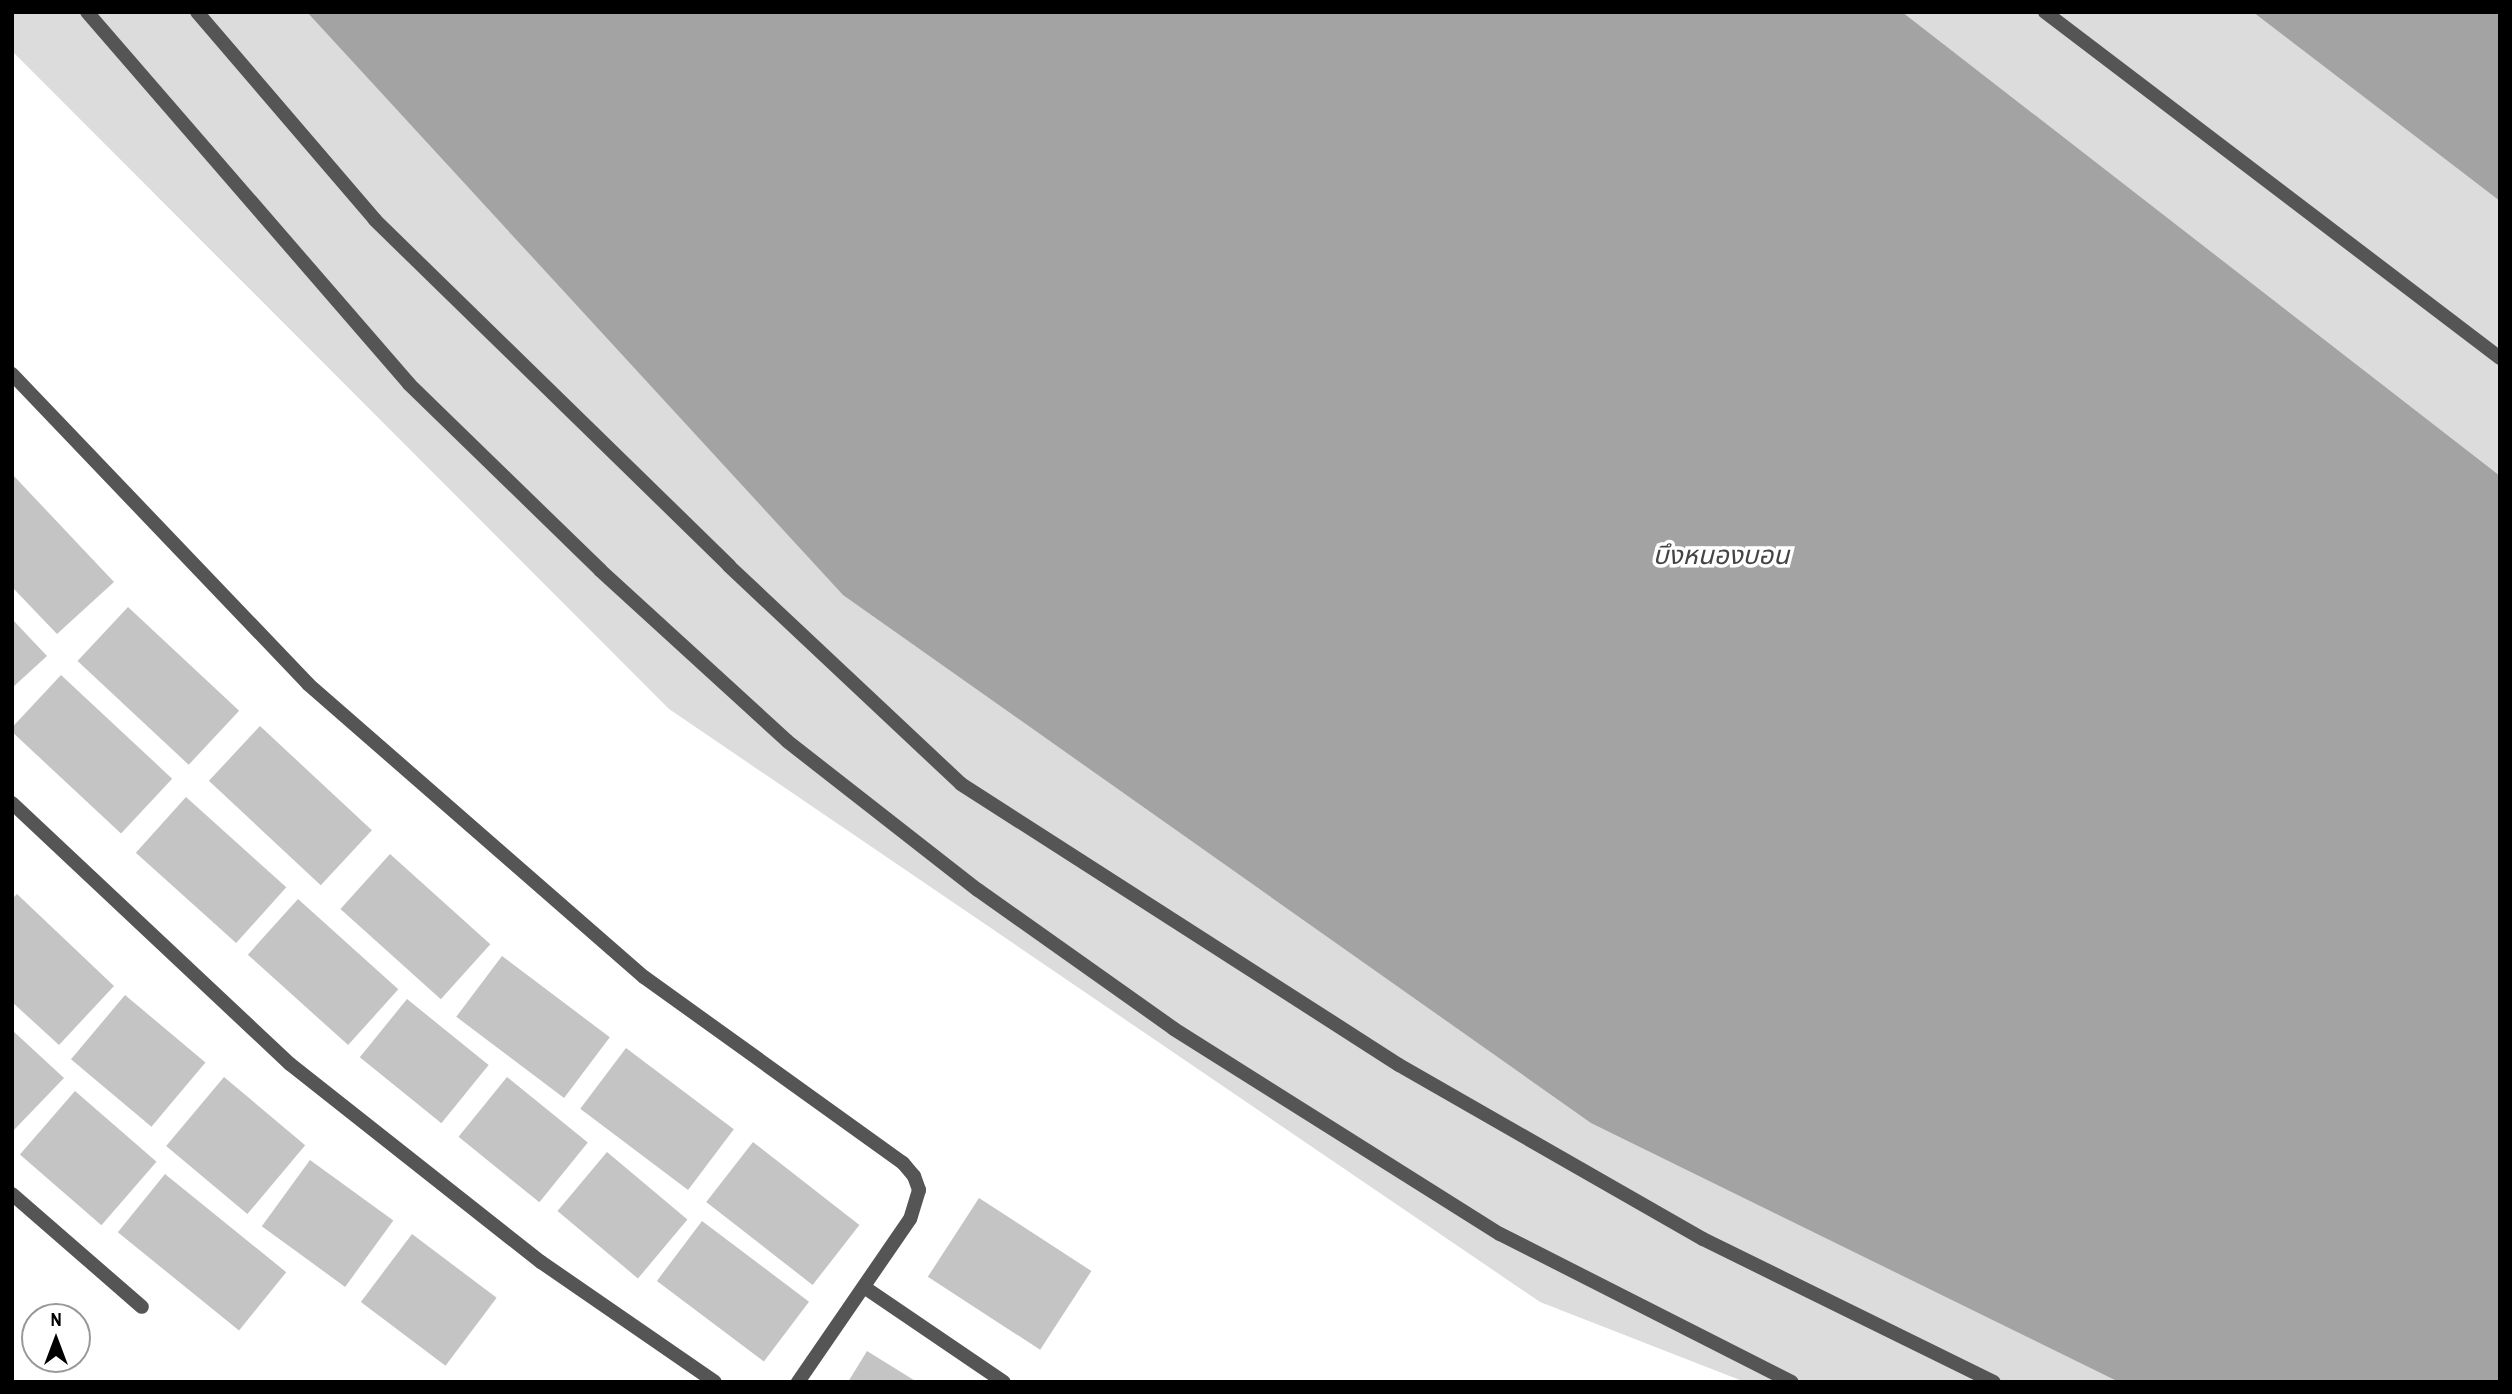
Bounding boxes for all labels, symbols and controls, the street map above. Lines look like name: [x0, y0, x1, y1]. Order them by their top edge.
water label: บึงหนองบอน: [1653, 539, 1789, 571]
north arrow: [21, 1303, 91, 1373]
text: N: [50, 1306, 62, 1332]

